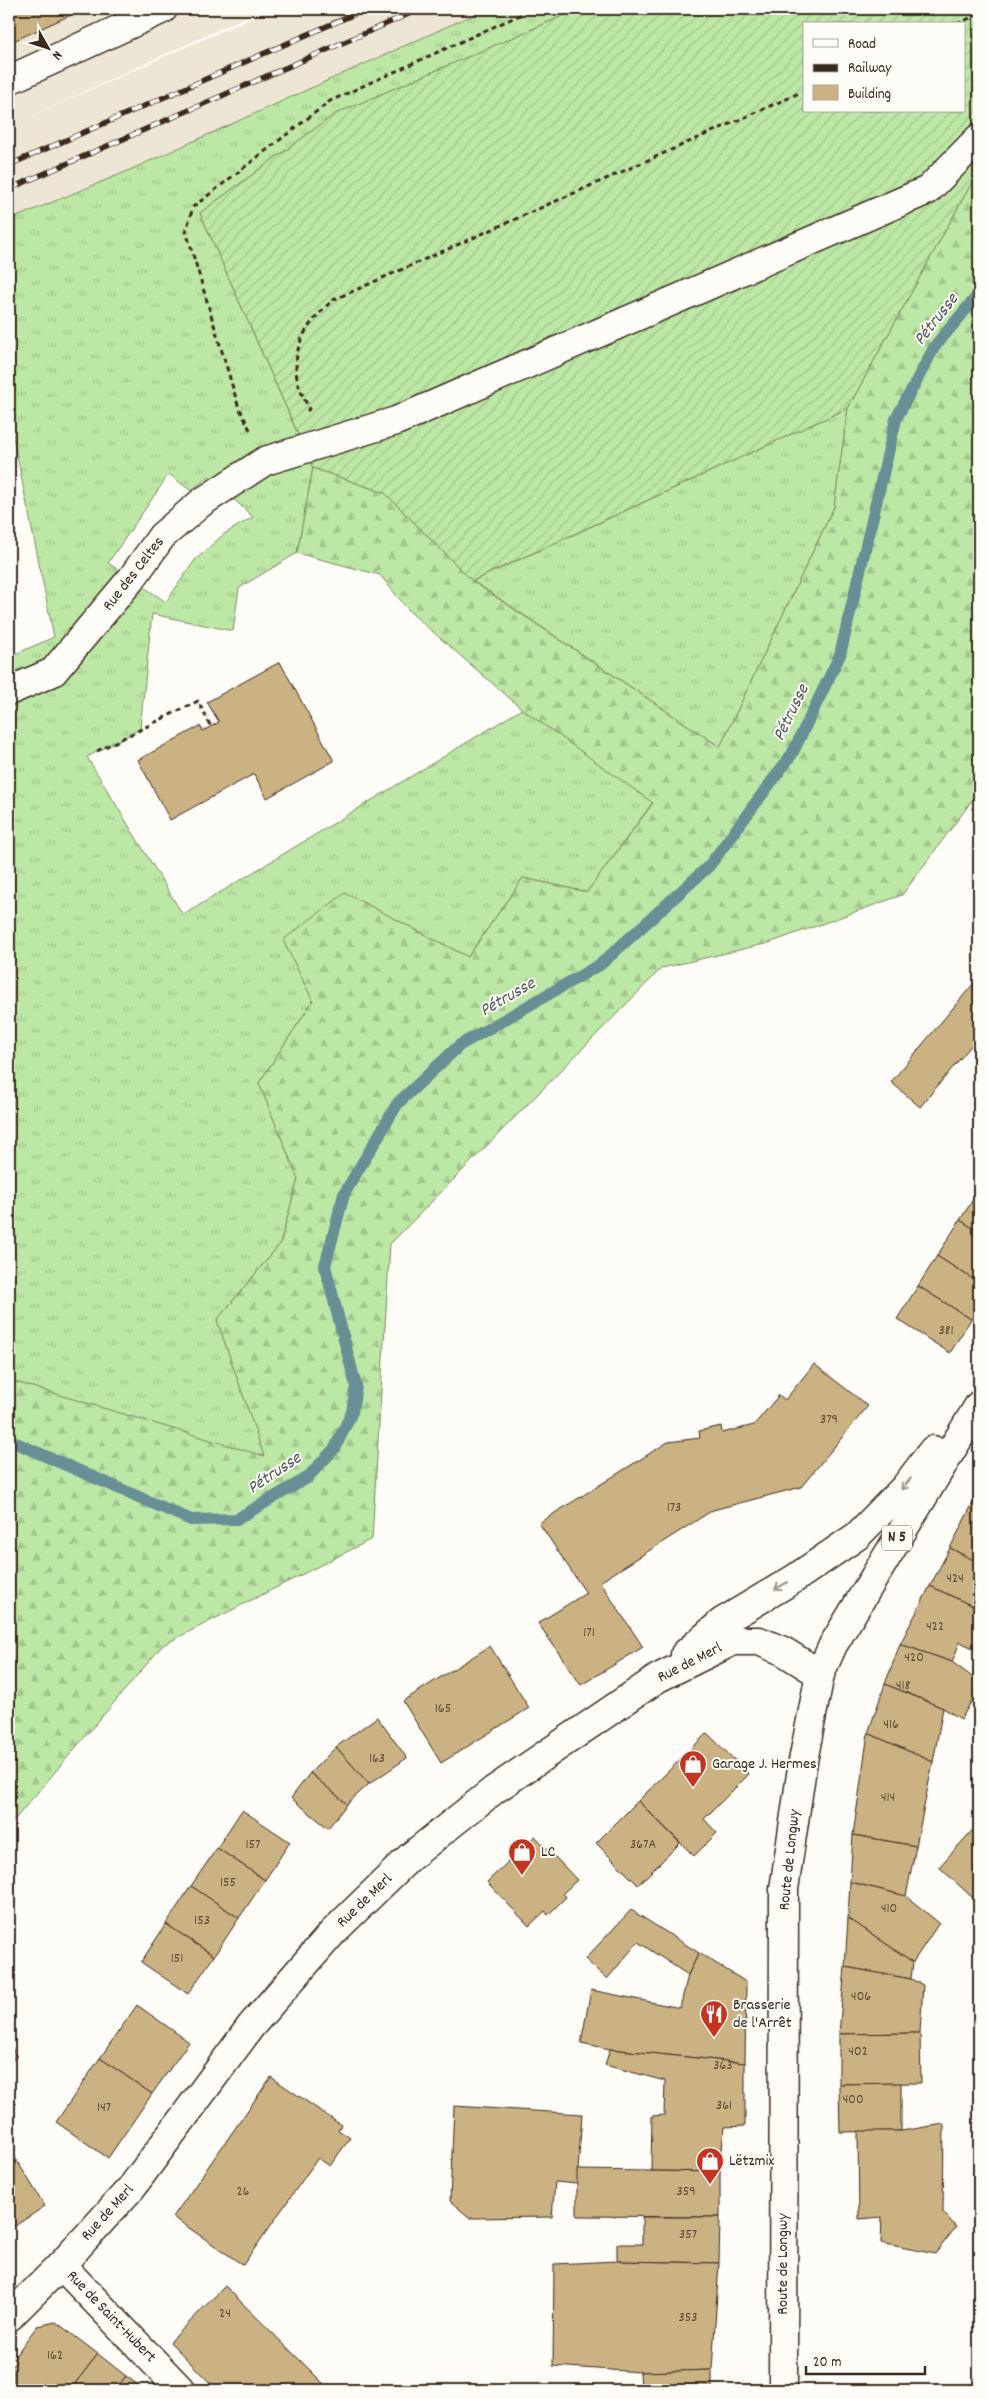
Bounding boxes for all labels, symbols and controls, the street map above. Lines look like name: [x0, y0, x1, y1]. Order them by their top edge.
north arrow: [22, 22, 72, 72]
legend: [803, 22, 966, 112]
text: Road: [848, 34, 876, 56]
text: N: [47, 46, 66, 64]
text: Railway: [848, 58, 892, 80]
text: Building: [848, 84, 891, 106]
water label: Pétrusse: [909, 288, 966, 351]
street label: Rue des Celtes: [98, 532, 171, 616]
water label: Pétrusse: [768, 680, 817, 745]
water label: Pétrusse: [476, 972, 541, 1024]
house number: 381: [939, 1321, 953, 1341]
house number: 379: [820, 1410, 838, 1430]
water label: Pétrusse: [243, 1446, 308, 1501]
one-way arrow: [901, 1478, 912, 1491]
house number: 173: [667, 1498, 681, 1518]
road number: N 5: [882, 1526, 912, 1550]
house number: 424: [946, 1569, 964, 1589]
one-way arrow: [775, 1582, 789, 1592]
house number: 422: [926, 1617, 944, 1637]
house number: 171: [583, 1623, 595, 1643]
street label: Rue de Merl: [654, 1637, 726, 1689]
house number: 420: [904, 1648, 924, 1668]
house number: 418: [896, 1676, 911, 1696]
house number: 165: [435, 1699, 451, 1719]
house number: 416: [883, 1715, 899, 1735]
house number: 163: [369, 1749, 385, 1769]
shop icon: Garage J. Hermes: [678, 1749, 708, 1788]
place label: Garage J. Hermes: [712, 1753, 817, 1776]
house number: 414: [881, 1788, 895, 1808]
street label: Route de Longwy: [773, 1808, 807, 1912]
house number: 157: [246, 1835, 260, 1855]
house number: 367A: [630, 1835, 656, 1855]
shop icon: LC: [507, 1837, 537, 1876]
place label: LC: [541, 1841, 556, 1864]
street label: Rue de Merl: [332, 1868, 398, 1934]
house number: 155: [220, 1873, 236, 1893]
house number: 410: [881, 1899, 897, 1919]
house number: 153: [194, 1911, 210, 1931]
house number: 151: [171, 1949, 183, 1969]
house number: 406: [851, 1987, 871, 2007]
place label: Brasserie de l'Arrêt: [733, 1994, 792, 2035]
restaurant icon: Brasserie de l'Arrêt: [699, 1999, 729, 2038]
house number: 402: [848, 2042, 868, 2062]
house number: 363: [713, 2056, 733, 2076]
house number: 400: [842, 2090, 864, 2110]
house number: 361: [716, 2096, 732, 2116]
house number: 147: [97, 2098, 111, 2118]
shop icon: Lëtzmix: [695, 2146, 725, 2185]
place label: Lëtzmix: [729, 2150, 774, 2173]
street label: Rue de Merl: [76, 2179, 140, 2247]
house number: 26: [237, 2182, 250, 2202]
house number: 359: [676, 2182, 696, 2202]
street label: Route de Longwy: [772, 2213, 795, 2315]
house number: 357: [679, 2225, 697, 2245]
street label: Rue de Saint-Hubert: [61, 2266, 161, 2368]
house number: 24: [219, 2304, 231, 2324]
house number: 353: [679, 2308, 697, 2328]
scale bar: [806, 2344, 924, 2376]
house number: 162: [47, 2346, 63, 2366]
text: 20 m: [813, 2352, 841, 2374]

